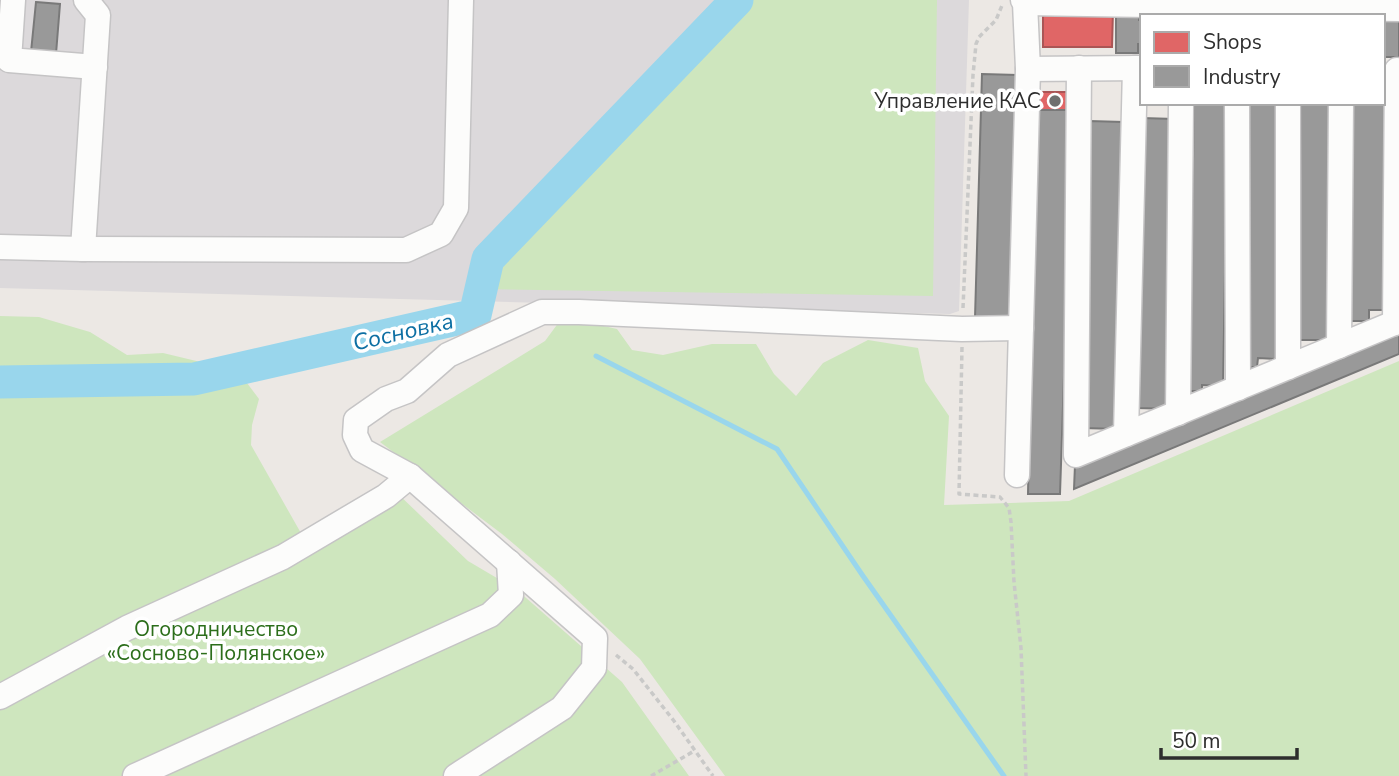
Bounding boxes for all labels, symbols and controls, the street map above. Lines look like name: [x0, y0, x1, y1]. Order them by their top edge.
legend: [1140, 14, 1385, 105]
text: Shops: [1203, 28, 1262, 56]
text: Industry: [1203, 63, 1281, 91]
place label: Управление КАС: [873, 87, 1041, 115]
marker: Управление КАС: [1047, 93, 1063, 109]
water label: Сосновка: [349, 305, 457, 359]
park label: Огородничество «Сосново-Полянское»: [107, 615, 325, 667]
scale bar: [1161, 716, 1298, 760]
text: 50 m: [1172, 727, 1221, 755]

